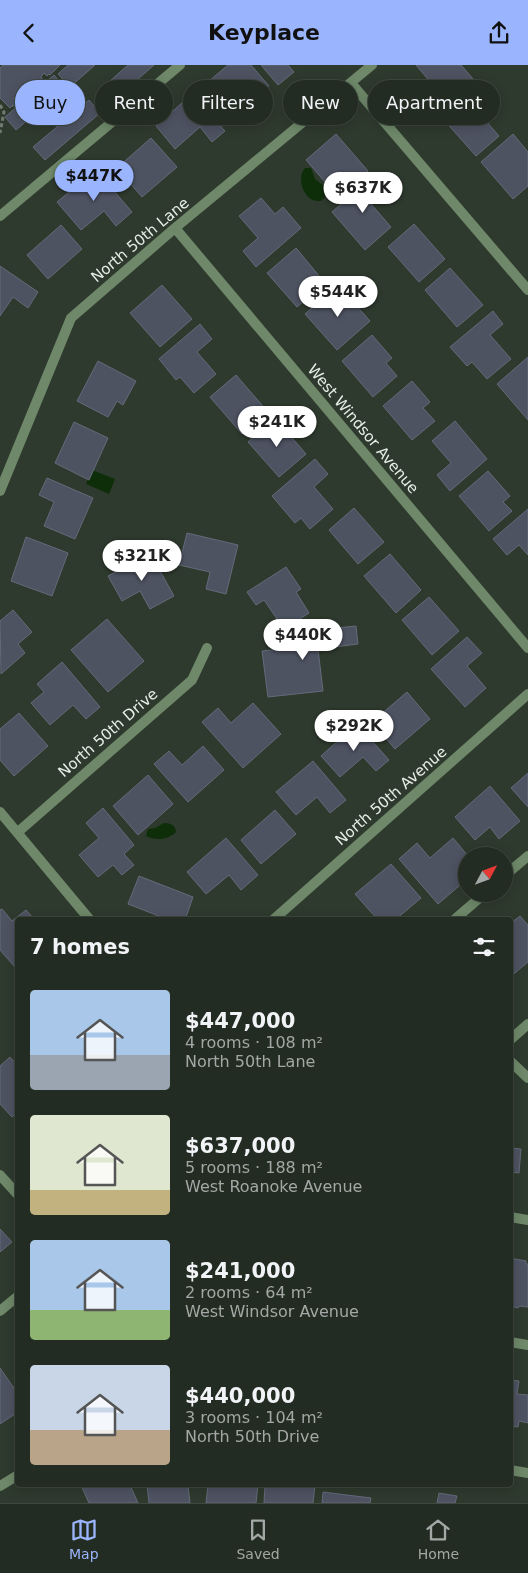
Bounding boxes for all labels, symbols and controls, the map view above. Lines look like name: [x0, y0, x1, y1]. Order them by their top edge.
icon: back: [15, 19, 43, 47]
icon: share: [485, 19, 513, 47]
text: Keyplace: [208, 20, 320, 45]
chip: Buy: [15, 80, 85, 125]
chip: Rent: [95, 80, 173, 125]
chip: Filters: [183, 80, 273, 125]
chip: New: [283, 80, 358, 125]
chip: Apartment: [368, 80, 500, 125]
pin: $447K: [59, 159, 129, 202]
text: $447K: [66, 166, 122, 185]
pin: $637K: [328, 171, 398, 214]
text: $637K: [335, 178, 391, 197]
street label: North 50th Lane: [87, 194, 193, 286]
pin: $544K: [303, 275, 373, 318]
text: $544K: [310, 282, 366, 301]
street label: West Windsor Avenue: [304, 361, 422, 497]
pin: $241K: [242, 405, 312, 448]
text: $241K: [249, 412, 305, 431]
pin: $321K: [107, 539, 177, 582]
text: $321K: [114, 546, 170, 565]
pin: $440K: [268, 619, 338, 661]
text: $440K: [275, 625, 331, 644]
street label: North 50th Drive: [55, 685, 161, 781]
pin: $292K: [319, 709, 389, 752]
text: $292K: [326, 716, 382, 735]
street label: North 50th Avenue: [332, 743, 450, 849]
north arrow: [458, 847, 512, 903]
map controls: [458, 847, 513, 902]
icon: filters: [470, 933, 498, 961]
text: 7 homes: [30, 935, 130, 959]
text: $447,000: [185, 1009, 295, 1033]
icon: home: [70, 1010, 130, 1070]
text: 4 rooms · 108 m²: [185, 1033, 323, 1052]
text: North 50th Lane: [185, 1052, 315, 1071]
text: $637,000: [185, 1134, 295, 1158]
icon: home: [70, 1135, 130, 1195]
text: 5 rooms · 188 m²: [185, 1158, 323, 1177]
text: West Roanoke Avenue: [185, 1177, 362, 1196]
text: $241,000: [185, 1259, 295, 1283]
icon: home: [70, 1260, 130, 1320]
text: 2 rooms · 64 m²: [185, 1283, 313, 1302]
text: West Windsor Avenue: [185, 1302, 359, 1321]
text: $440,000: [185, 1384, 295, 1408]
icon: home: [70, 1385, 130, 1445]
text: 3 rooms · 104 m²: [185, 1408, 323, 1427]
text: North 50th Drive: [185, 1427, 319, 1446]
tab: Map: [69, 1516, 99, 1562]
tab: Saved: [236, 1516, 280, 1562]
tab: Home: [418, 1516, 459, 1562]

